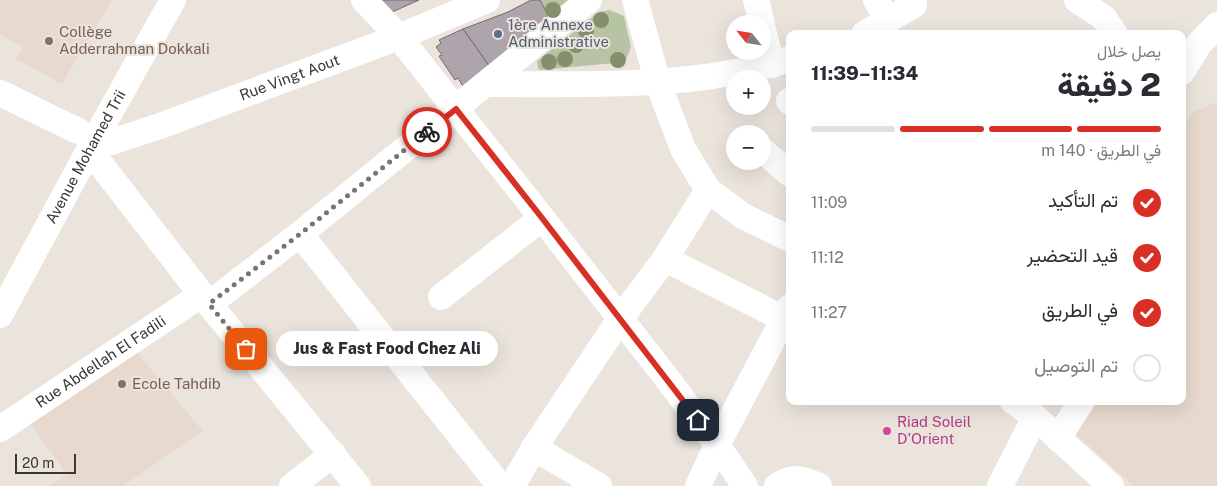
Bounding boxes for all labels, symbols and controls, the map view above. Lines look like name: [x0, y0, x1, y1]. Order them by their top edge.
north arrow: [726, 15, 771, 60]
map controls: [726, 15, 771, 170]
place label: 1ère Annexe Administrative: [508, 16, 609, 50]
place label: Collège Adderrahman Dokkali: [59, 23, 210, 57]
marker: 1ère Annexe Administrative: [492, 28, 504, 40]
marker: Collège Adderrahman Dokkali: [43, 35, 55, 47]
text: يصل خلال: [1097, 42, 1161, 61]
street label: Rue Vingt Aout: [237, 51, 342, 104]
text: 11:34–11:39: [811, 62, 918, 84]
text: 2 دقيقة: [1057, 66, 1161, 103]
button: +: [726, 70, 771, 115]
street label: Avenue Mohamed Trii: [42, 87, 129, 226]
courier: [402, 107, 452, 157]
icon: bike: [413, 118, 441, 146]
button: −: [726, 125, 771, 170]
text: في الطريق · 140 m: [1041, 141, 1161, 160]
text: تم التأكيد: [1048, 189, 1118, 211]
icon: check: [1133, 189, 1161, 217]
text: 11:09: [811, 193, 847, 212]
text: قيد التحضير: [1027, 244, 1118, 266]
icon: check: [1133, 244, 1161, 272]
text: 11:12: [811, 248, 844, 267]
text: في الطريق: [1042, 299, 1118, 321]
icon: check: [1133, 299, 1161, 327]
text: 11:27: [811, 303, 847, 322]
street label: Rue Abdellah El Fadili: [32, 312, 169, 411]
pin: [225, 328, 267, 370]
callout: Jus & Fast Food Chez Ali: [276, 332, 498, 366]
icon: bag: [232, 335, 260, 363]
text: Jus & Fast Food Chez Ali: [293, 339, 481, 358]
text: تم التوصيل: [1034, 354, 1118, 376]
place label: Ecole Tahdib: [132, 375, 221, 392]
marker: Ecole Tahdib: [116, 378, 128, 390]
pin: [677, 399, 719, 441]
icon: home: [684, 406, 712, 434]
place label: Riad Soleil D'Orient: [897, 413, 971, 447]
marker: Riad Soleil D'Orient: [881, 425, 893, 437]
scale bar: [15, 451, 76, 474]
text: 20 m: [22, 455, 54, 471]

